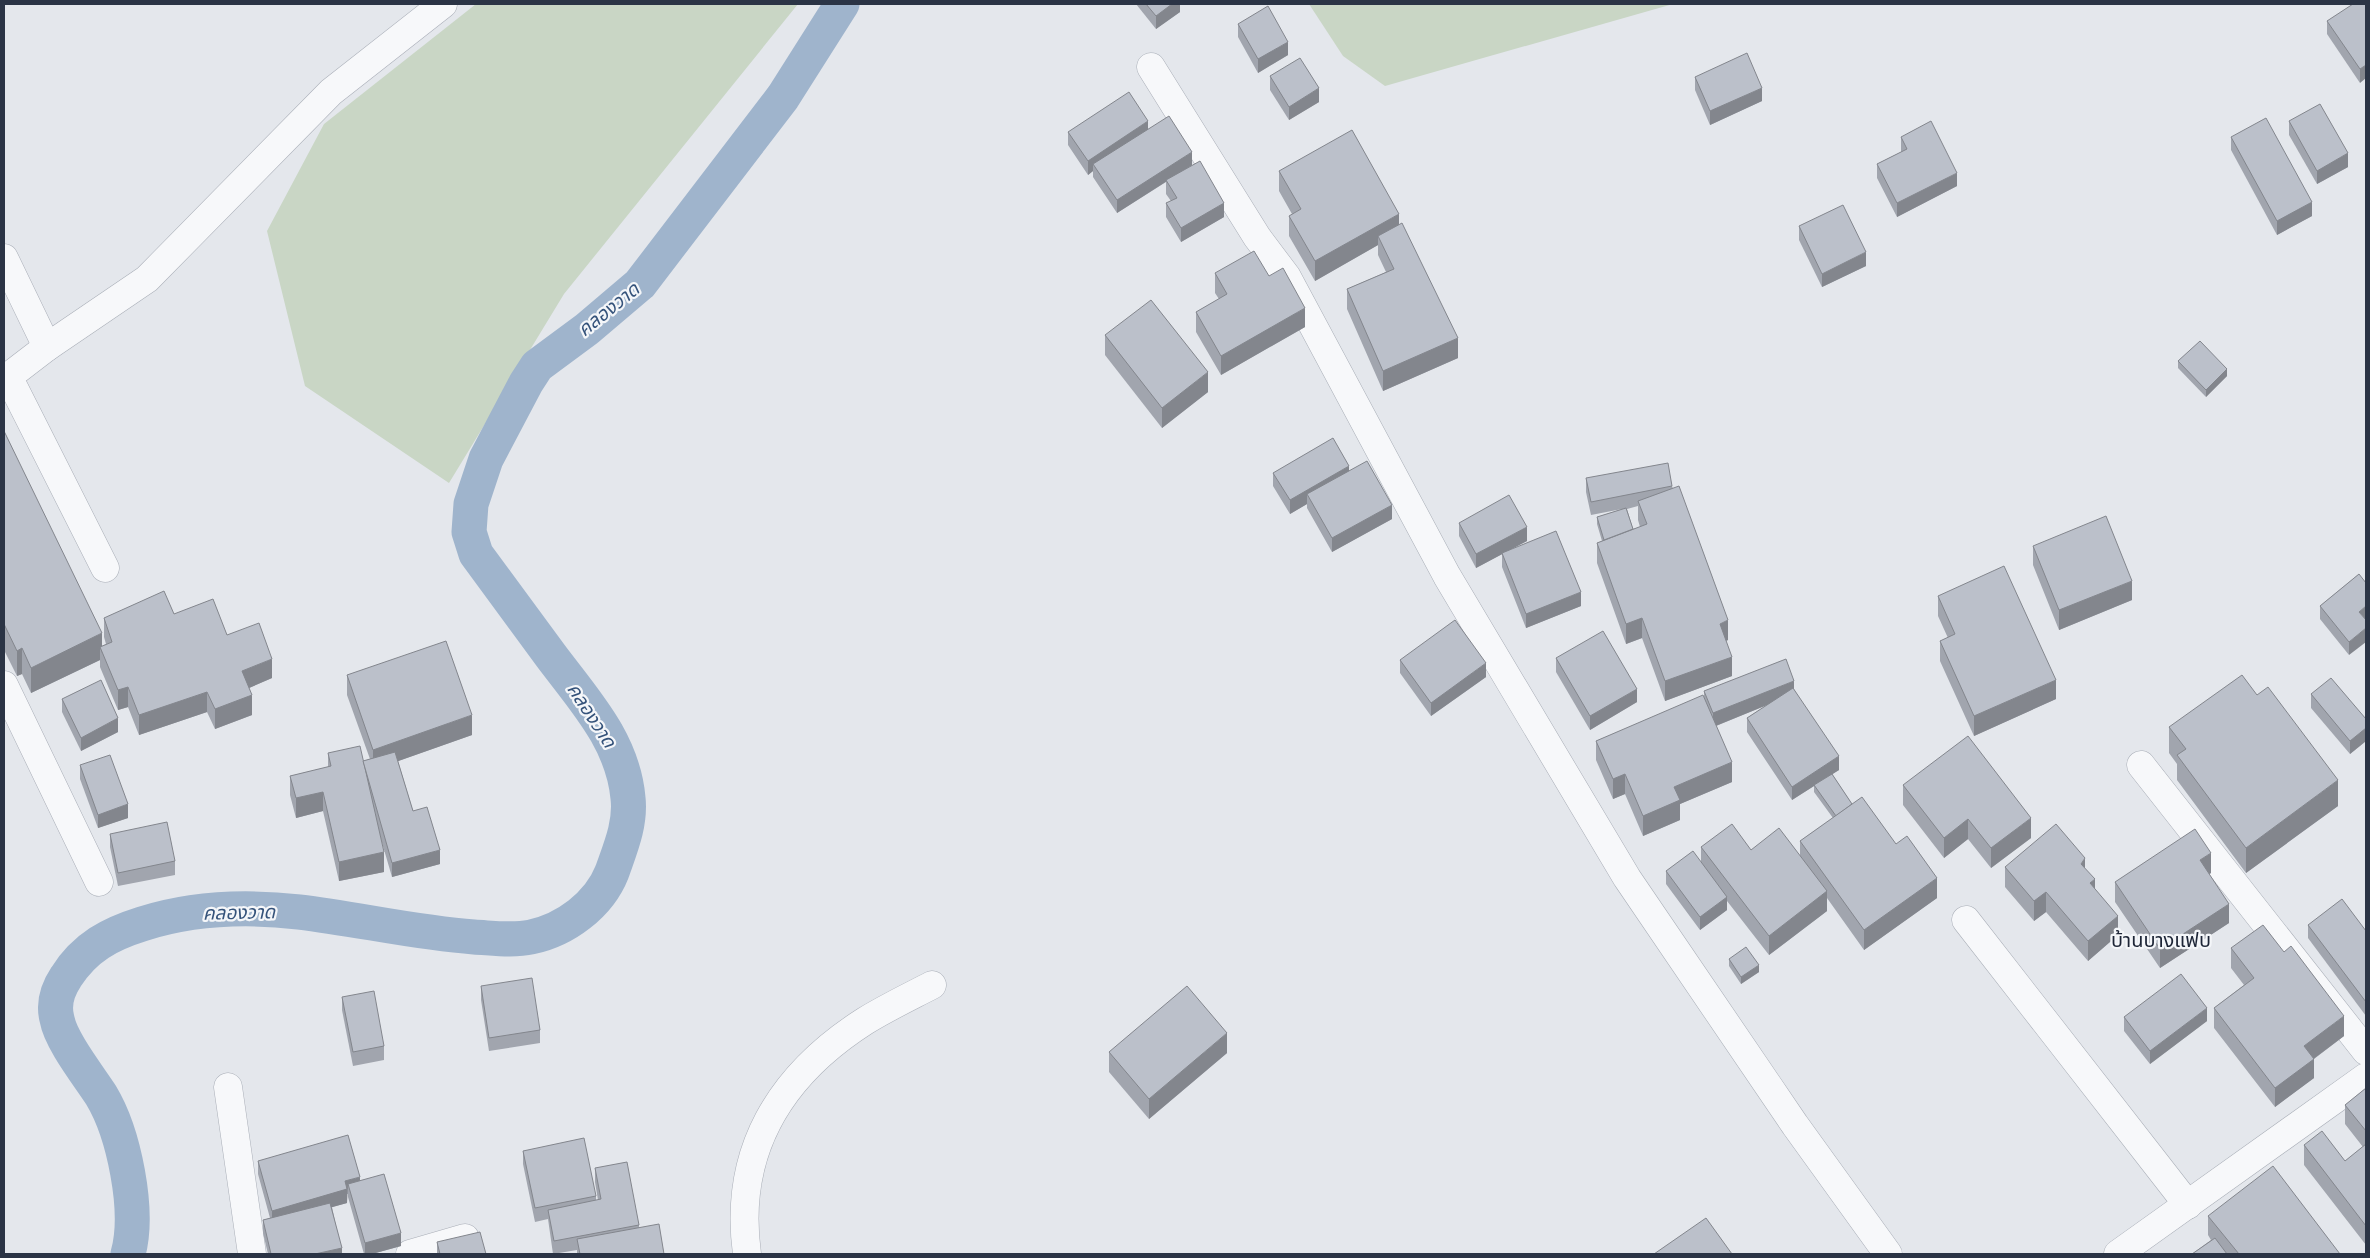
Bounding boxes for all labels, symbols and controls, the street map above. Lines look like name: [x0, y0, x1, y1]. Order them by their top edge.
water label: คลองวาด: [572, 276, 647, 343]
water label: คลองวาด: [560, 678, 622, 755]
water label: คลองวาด: [203, 899, 277, 928]
district label: บ้านบางแฟบ: [2111, 927, 2211, 955]

